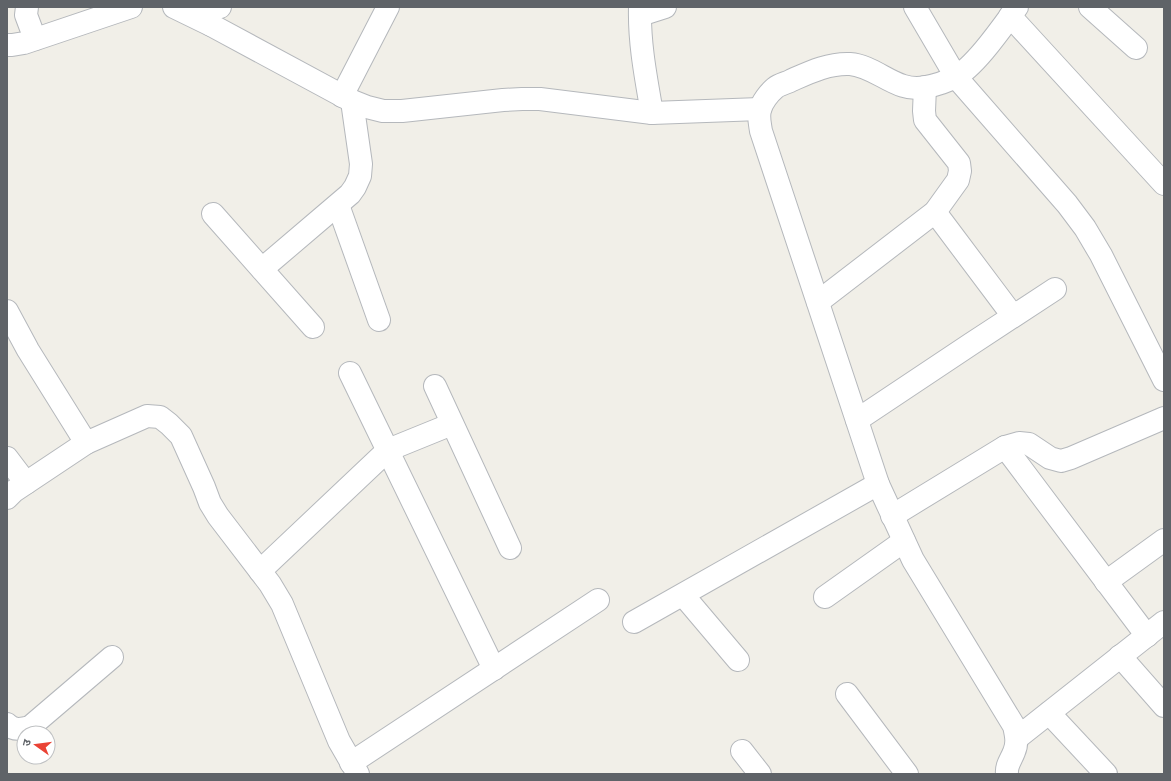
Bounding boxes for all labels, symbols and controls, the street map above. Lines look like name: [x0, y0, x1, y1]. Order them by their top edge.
north arrow: [16, 725, 56, 765]
text: उ: [19, 737, 34, 747]

